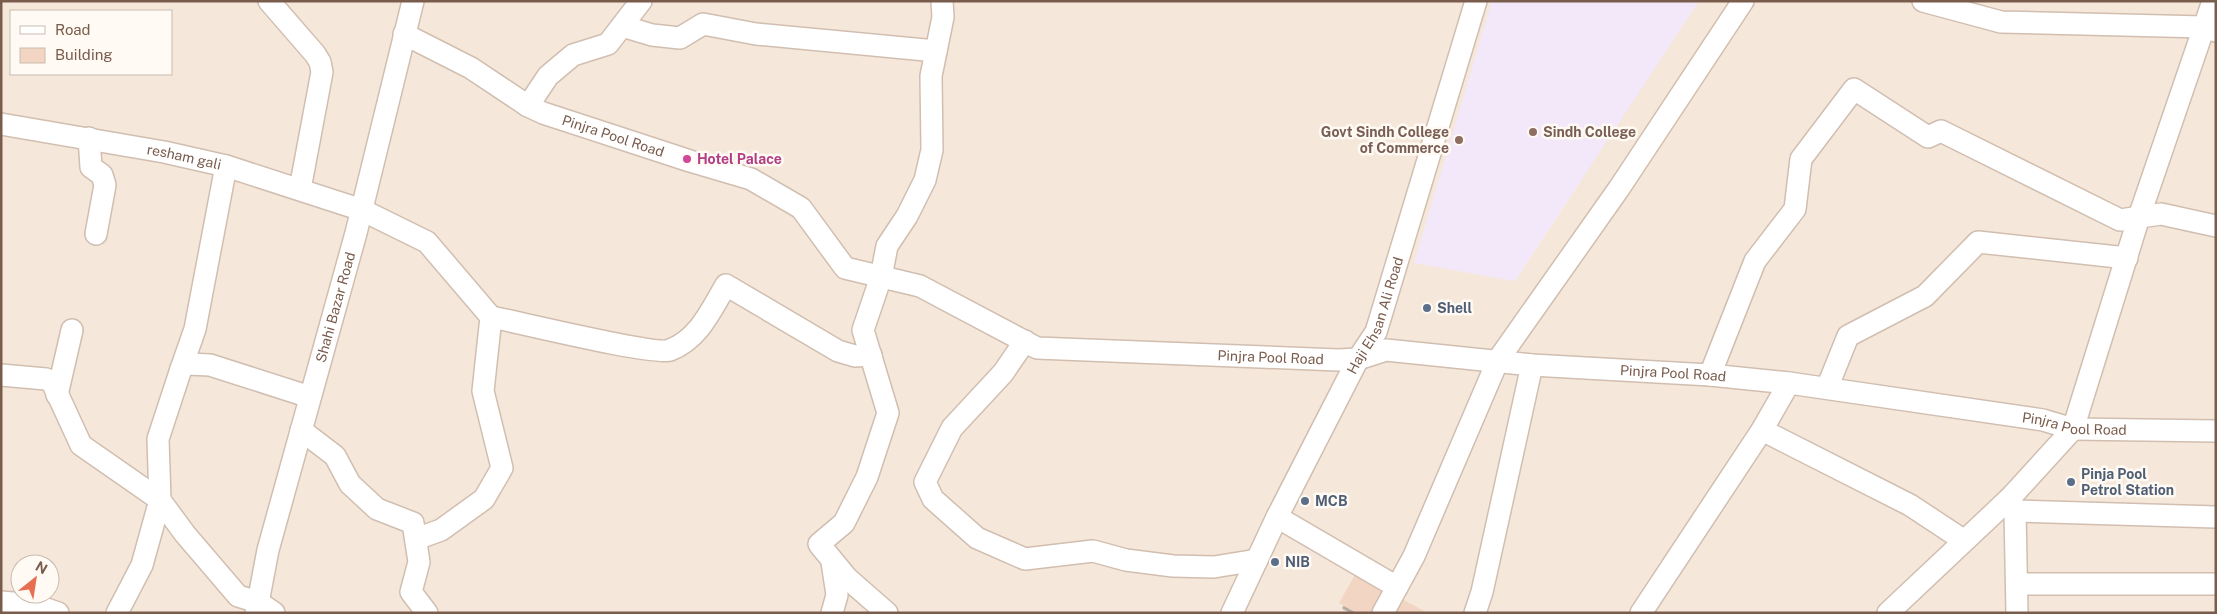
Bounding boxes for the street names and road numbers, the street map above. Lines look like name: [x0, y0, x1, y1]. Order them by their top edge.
street label: Pinjra Pool Road: [560, 112, 666, 160]
street label: resham gali: [146, 141, 223, 173]
street label: Shahi Bazar Road: [312, 250, 358, 364]
street label: Haji Ehsan Ali Road: [1344, 255, 1406, 377]
street label: Pinjra Pool Road: [1217, 347, 1324, 367]
street label: Pinjra Pool Road: [1620, 362, 1727, 385]
street label: Pinjra Pool Road: [2021, 409, 2127, 438]

